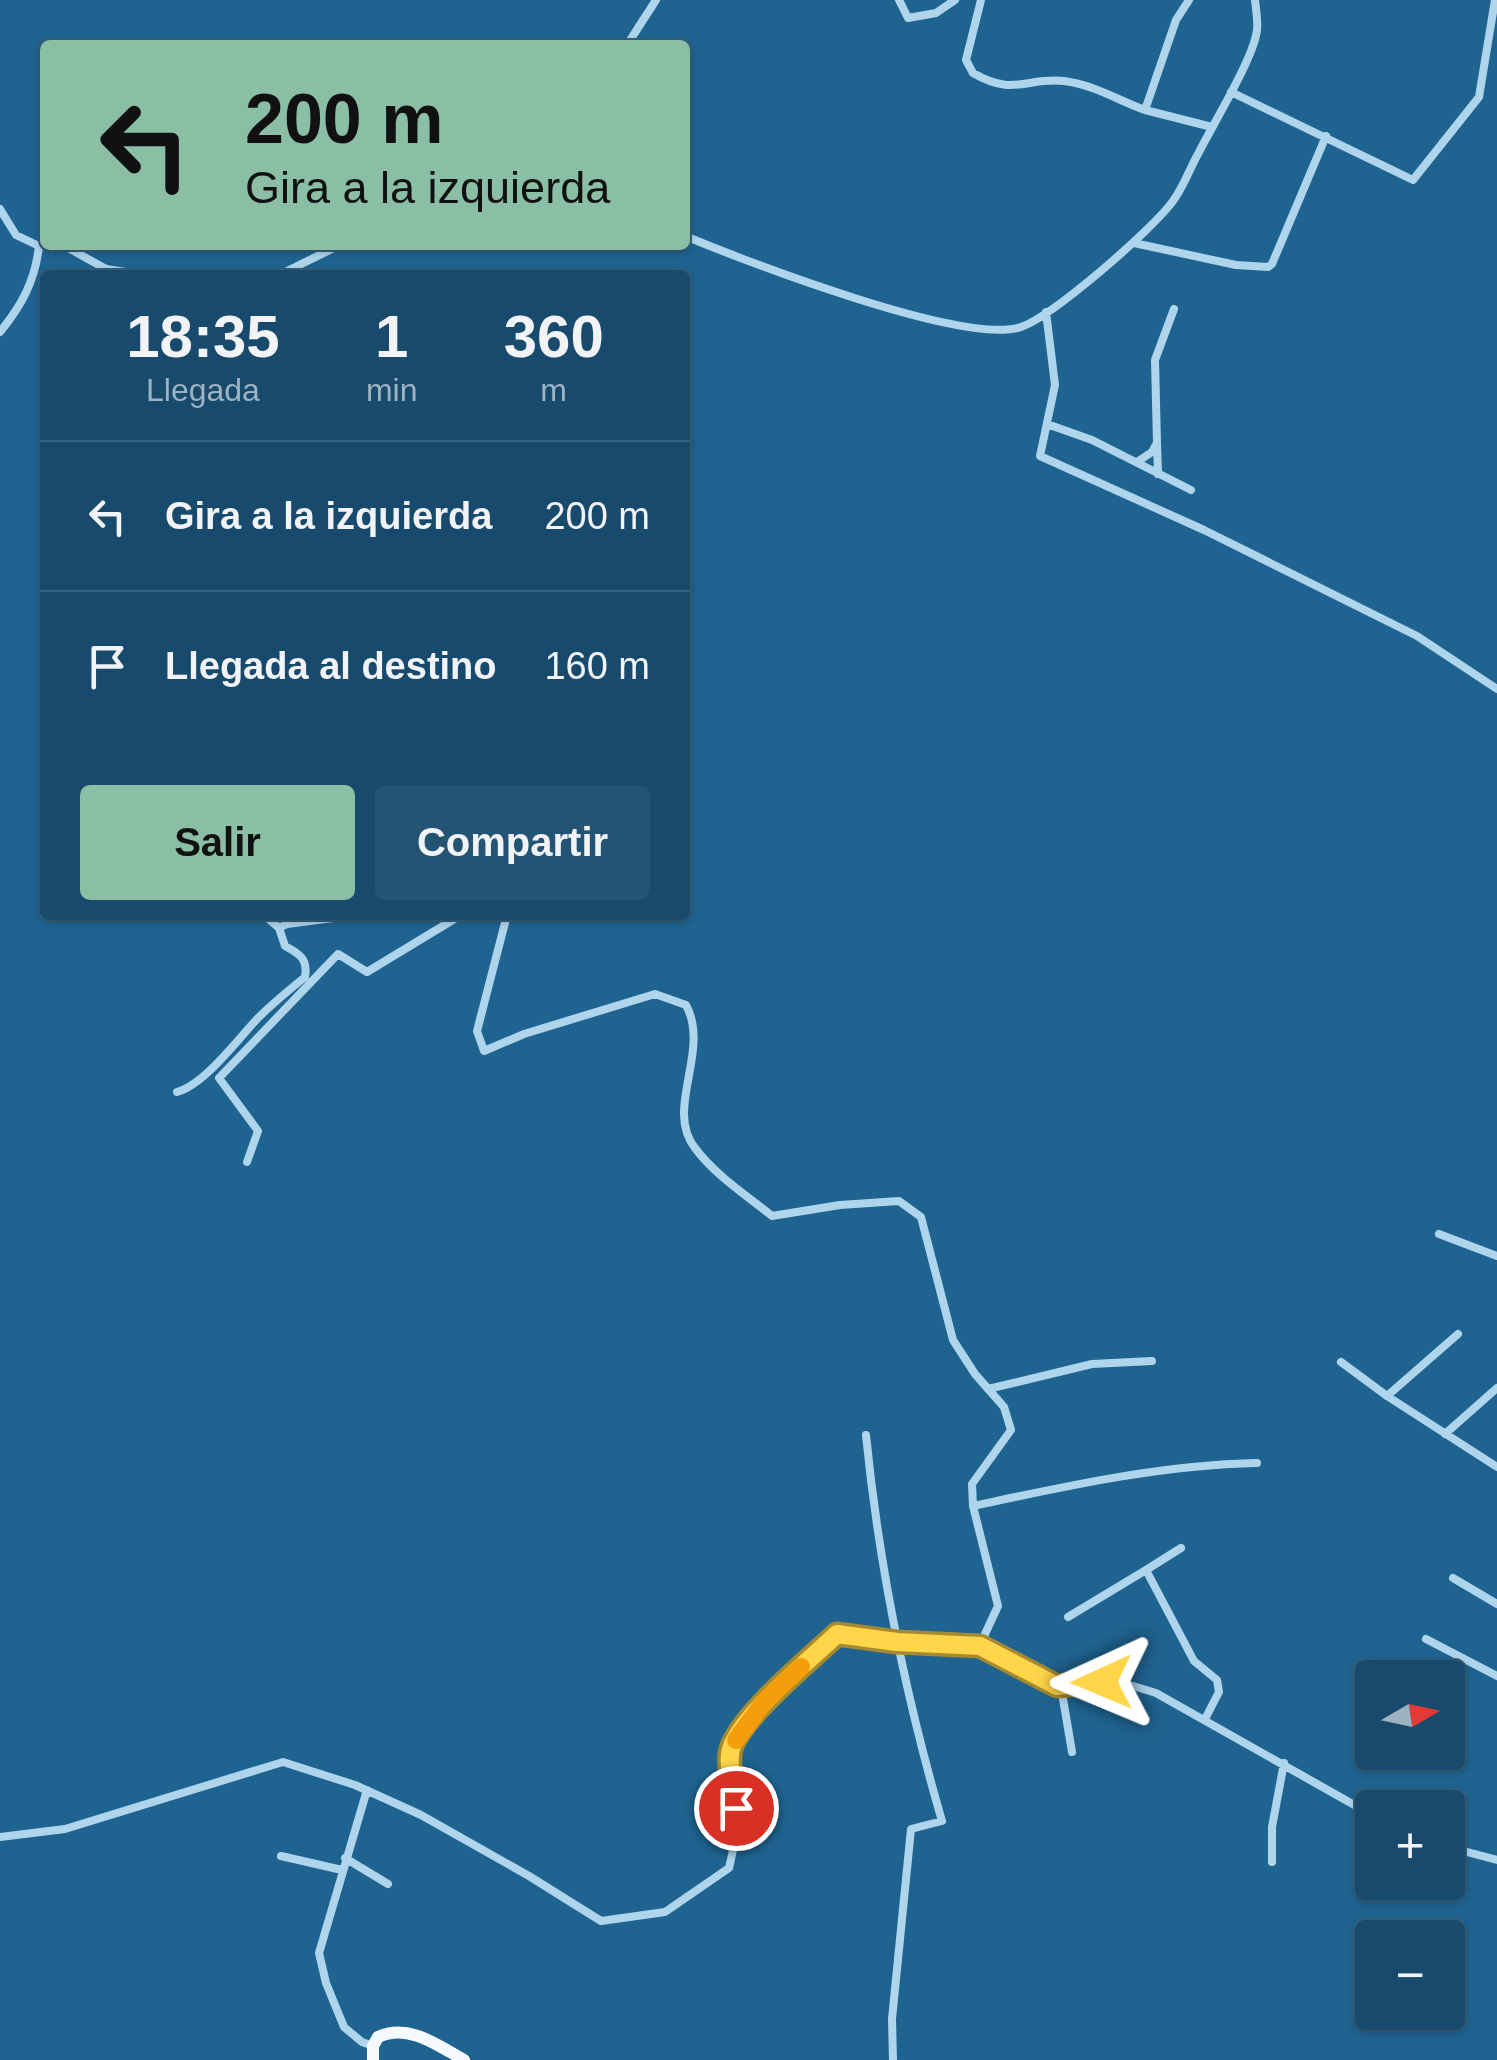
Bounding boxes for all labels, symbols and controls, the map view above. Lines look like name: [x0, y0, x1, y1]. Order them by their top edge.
icon: left: [80, 80, 210, 210]
text: 200 m: [245, 80, 443, 158]
text: Gira a la izquierda: [245, 162, 610, 213]
text: 18:35: [126, 303, 280, 370]
text: 1: [375, 303, 408, 370]
text: 360: [504, 303, 604, 370]
text: Llegada: [146, 372, 260, 408]
text: min: [366, 372, 417, 408]
text: m: [540, 372, 567, 408]
icon: left: [80, 489, 135, 544]
text: Gira a la izquierda: [165, 495, 492, 537]
text: 200 m: [544, 495, 650, 537]
icon: arrive: [80, 639, 135, 694]
text: Llegada al destino: [165, 645, 497, 687]
text: 160 m: [544, 645, 650, 687]
button: Salir: [80, 785, 355, 900]
button: Compartir: [375, 785, 650, 900]
position arrow: [1050, 1630, 1154, 1734]
north arrow: [1355, 1660, 1465, 1770]
map controls: [1355, 1660, 1465, 2030]
pin: [694, 1766, 779, 1851]
icon: arrive: [709, 1781, 764, 1836]
button: +: [1355, 1790, 1465, 1900]
button: −: [1355, 1920, 1465, 2030]

